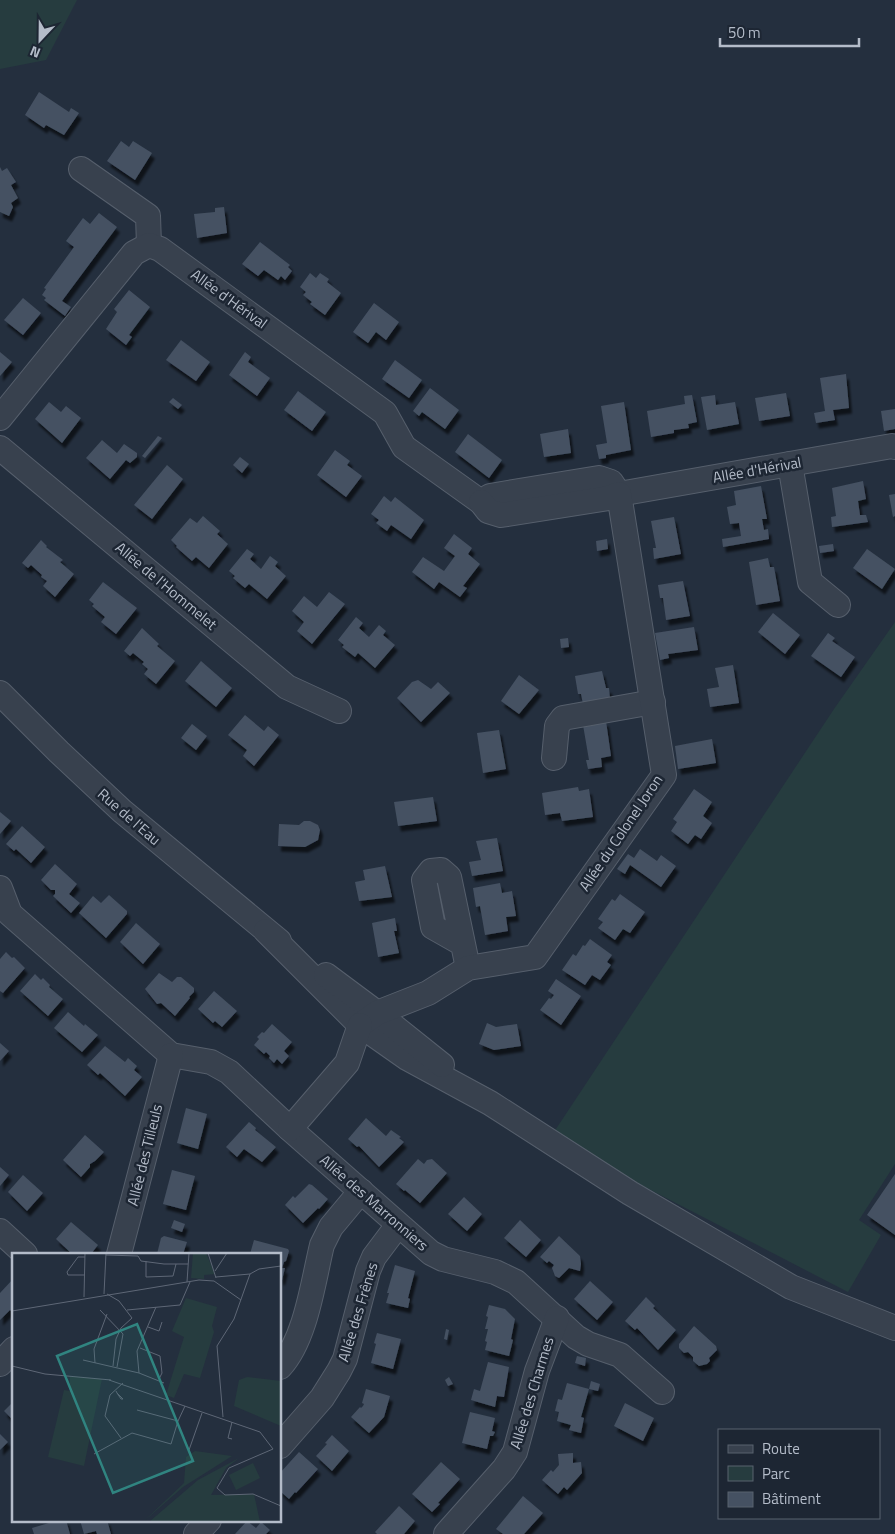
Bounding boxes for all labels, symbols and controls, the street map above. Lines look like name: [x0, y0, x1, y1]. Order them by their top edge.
north arrow: [15, 15, 65, 65]
scale bar: [720, 15, 859, 47]
text: 50 m: [728, 21, 761, 44]
text: N: [27, 41, 43, 64]
street label: Allée d'Hérival: [186, 263, 272, 334]
street label: Allée d'Hérival: [711, 450, 803, 489]
street label: Allée de l'Hommelet: [110, 536, 223, 636]
street label: Allée du Colonel Joron: [573, 770, 668, 896]
street label: Rue de l'Eau: [93, 783, 166, 851]
street label: Allée des Tilleuls: [121, 1102, 168, 1208]
street label: Allée des Marronniers: [315, 1149, 434, 1256]
inset map: [12, 1253, 281, 1522]
street label: Allée des Frênes: [331, 1259, 384, 1364]
street label: Allée des Charmes: [504, 1334, 559, 1452]
legend: [718, 1429, 880, 1519]
text: Route: [762, 1437, 800, 1460]
text: Parc: [762, 1462, 790, 1485]
text: Bâtiment: [762, 1487, 821, 1510]

